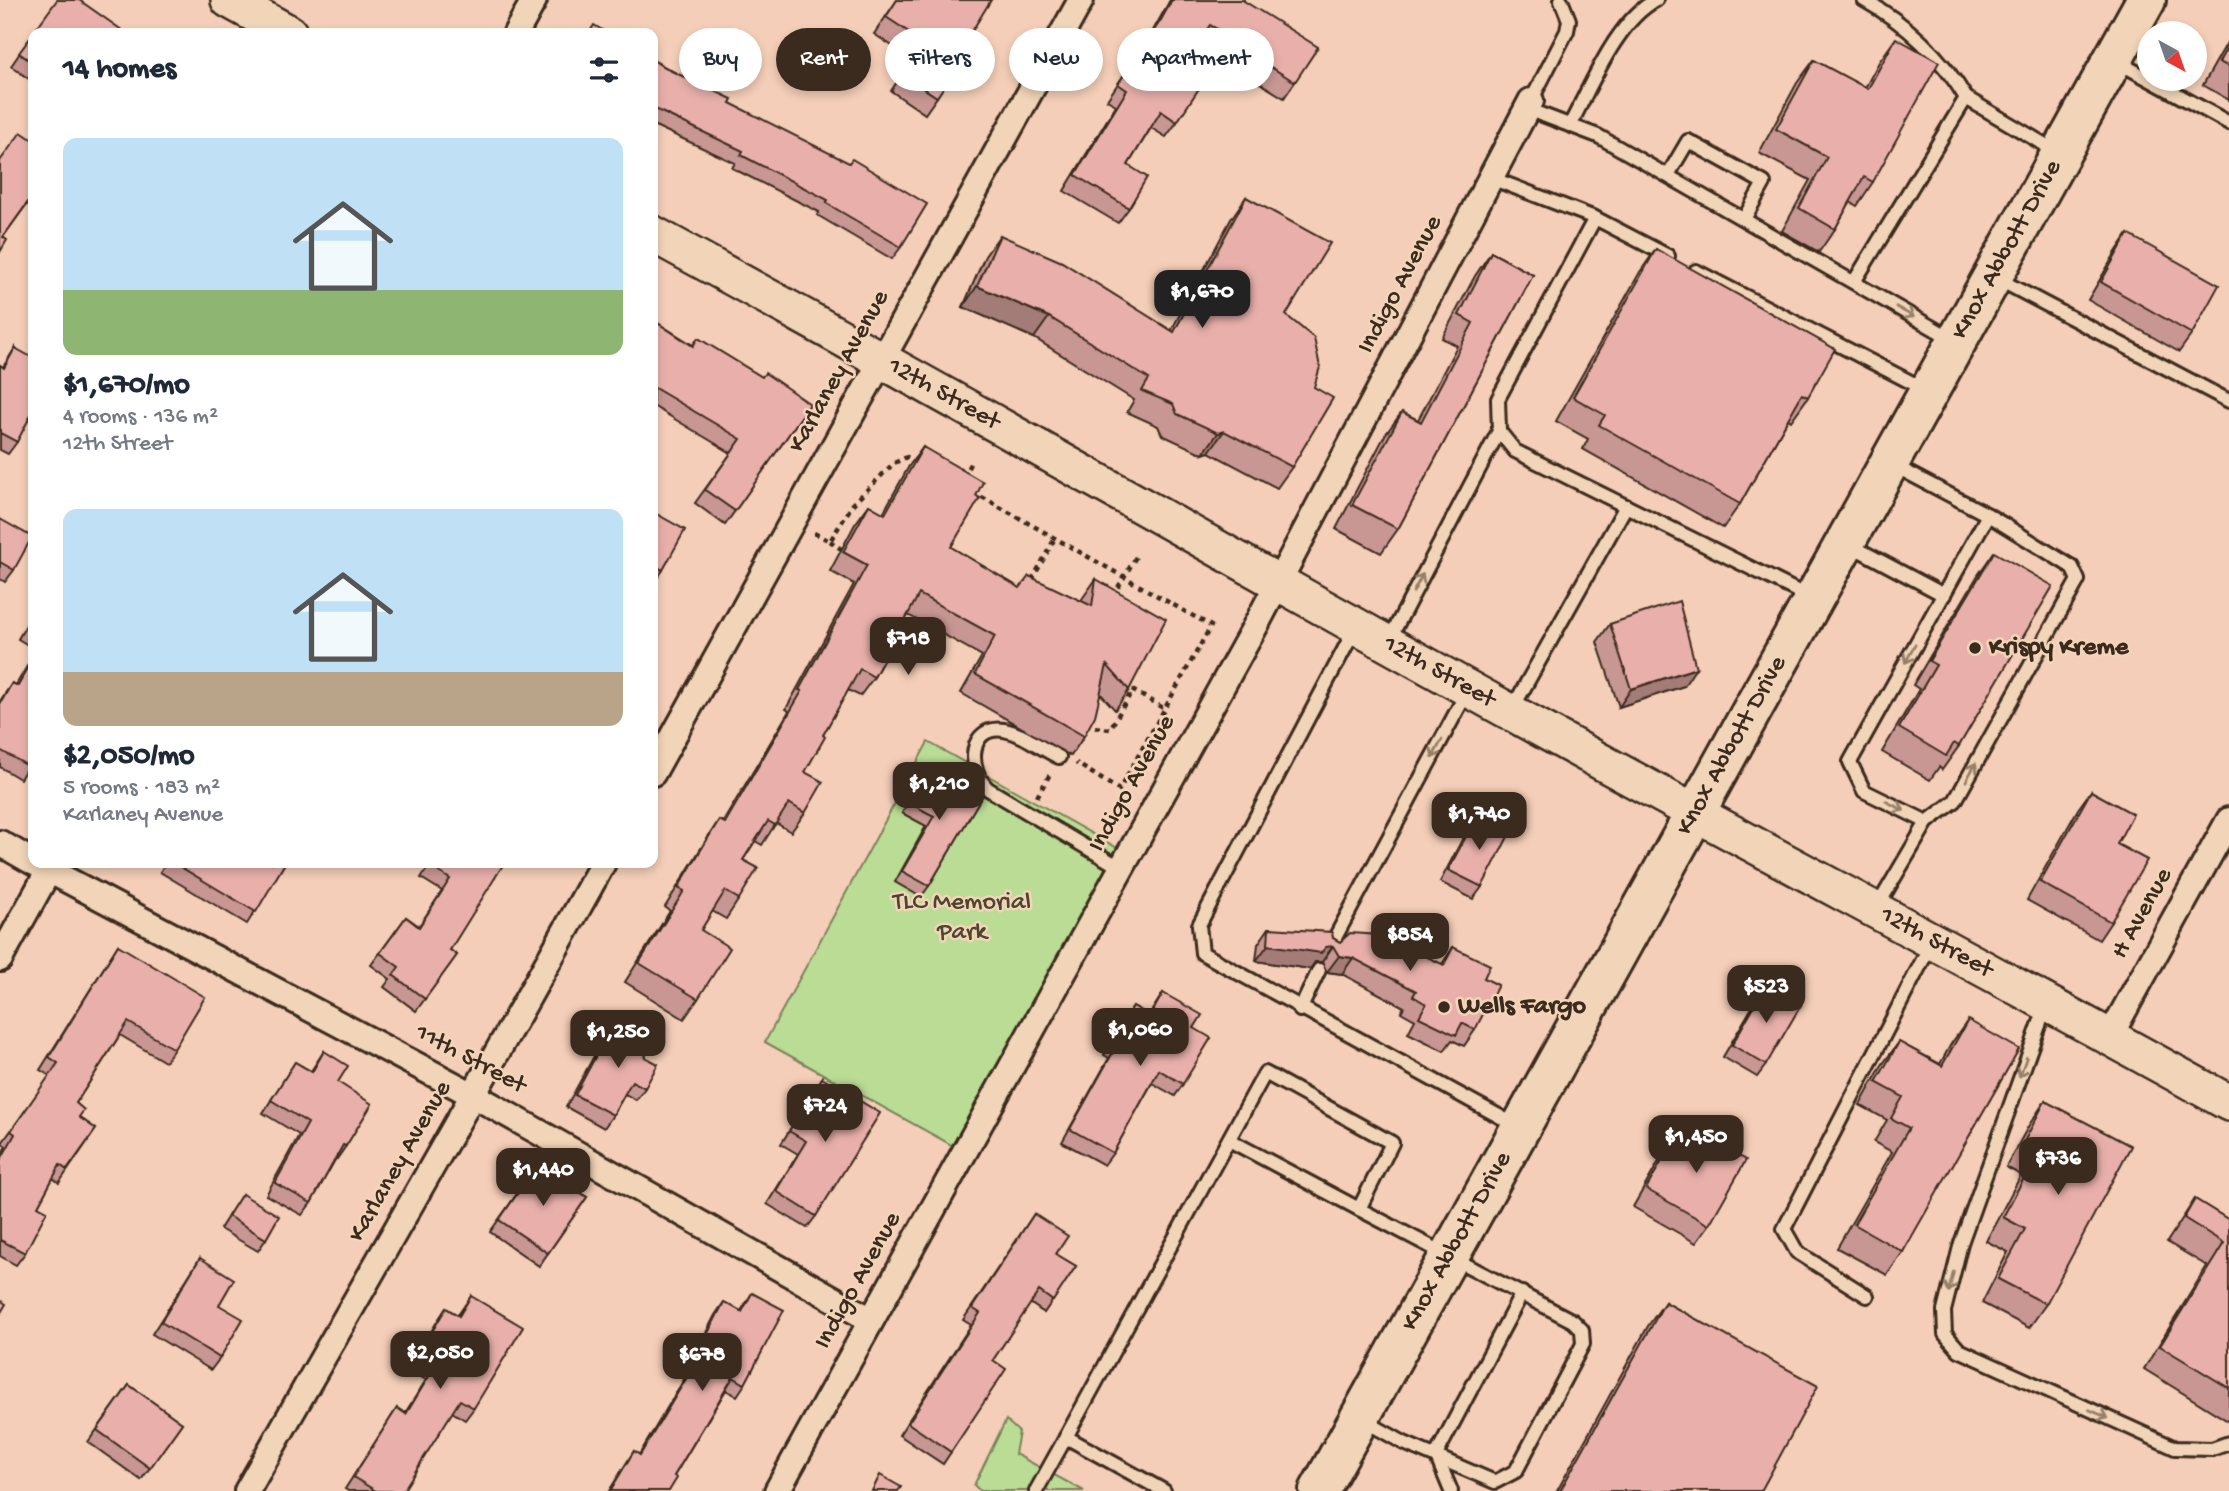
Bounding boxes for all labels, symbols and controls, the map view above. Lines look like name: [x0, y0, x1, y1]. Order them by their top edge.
north arrow: [2137, 21, 2207, 91]
map controls: [2137, 21, 2207, 91]
chip: Buy: [679, 28, 762, 91]
chip: Rent: [776, 28, 871, 91]
chip: Filters: [885, 28, 995, 91]
chip: New: [1009, 28, 1103, 91]
chip: Apartment: [1117, 28, 1274, 91]
icon: filters: [585, 51, 623, 89]
text: 14 homes: [63, 53, 176, 88]
street label: Knox Abbott Drive: [1945, 154, 2070, 345]
icon: home: [280, 183, 406, 309]
street label: Indigo Avenue: [1352, 210, 1451, 359]
pin: $1,670: [1145, 270, 1259, 330]
text: $1,670: [1170, 279, 1234, 306]
street label: Karlaney Avenue: [783, 285, 898, 459]
one-way arrow: [1895, 305, 1915, 319]
street label: 12th Street: [881, 350, 1007, 439]
text: $1,670/mo: [63, 369, 190, 404]
text: 4 rooms · 136 m²: [63, 404, 218, 431]
text: 12th Street: [63, 431, 172, 458]
icon: home: [280, 554, 406, 680]
one-way arrow: [1411, 573, 1425, 593]
pin: $718: [867, 618, 949, 677]
text: $718: [886, 626, 930, 653]
street label: 12th Street: [1377, 628, 1503, 717]
place label: Krispy Kreme: [1988, 633, 2130, 664]
marker: Krispy Kreme: [1967, 640, 1983, 656]
one-way arrow: [1903, 643, 1916, 664]
street label: Knox Abbott Drive: [1670, 650, 1795, 841]
street label: Indigo Avenue: [1083, 709, 1184, 858]
one-way arrow: [1430, 738, 1443, 759]
text: $2,050/mo: [63, 740, 195, 775]
pin: $1,210: [882, 762, 996, 822]
one-way arrow: [1965, 762, 1978, 783]
text: $1,210: [909, 771, 969, 798]
text: 5 rooms · 183 m²: [63, 775, 220, 802]
pin: $1,740: [1422, 792, 1536, 852]
one-way arrow: [1884, 800, 1905, 814]
text: $1,740: [1448, 801, 1510, 828]
text: Karlaney Avenue: [63, 802, 223, 829]
street label: H Avenue: [2105, 863, 2181, 965]
park label: TLC Memorial Park: [891, 888, 1031, 949]
street label: 12th Street: [1874, 900, 2000, 987]
pin: $854: [1369, 914, 1451, 973]
text: $854: [1387, 922, 1433, 949]
pin: $523: [1725, 965, 1807, 1025]
text: $523: [1743, 974, 1789, 1001]
place label: Wells Fargo: [1457, 992, 1586, 1023]
marker: Wells Fargo: [1436, 999, 1452, 1015]
pin: $1,060: [1083, 1009, 1197, 1068]
pin: $1,250: [561, 1010, 675, 1070]
street label: 11th Street: [408, 1017, 533, 1103]
text: $1,060: [1108, 1017, 1172, 1044]
text: $1,250: [586, 1019, 650, 1046]
one-way arrow: [2015, 1055, 2028, 1077]
street label: Karlaney Avenue: [342, 1075, 460, 1248]
pin: $724: [784, 1084, 866, 1144]
text: $724: [803, 1093, 847, 1120]
pin: $1,450: [1639, 1116, 1753, 1175]
text: $1,450: [1665, 1124, 1727, 1151]
pin: $736: [2017, 1138, 2099, 1197]
street label: Knox Abbott Drive: [1395, 1146, 1520, 1337]
text: $736: [2035, 1146, 2081, 1173]
pin: $1,440: [486, 1148, 600, 1208]
text: $1,440: [512, 1157, 574, 1184]
street label: Indigo Avenue: [809, 1206, 910, 1355]
one-way arrow: [1944, 1271, 1957, 1293]
pin: $2,050: [383, 1332, 497, 1391]
pin: $678: [661, 1334, 743, 1393]
text: $2,050: [406, 1340, 474, 1367]
text: $678: [679, 1342, 725, 1369]
one-way arrow: [2088, 1408, 2109, 1421]

